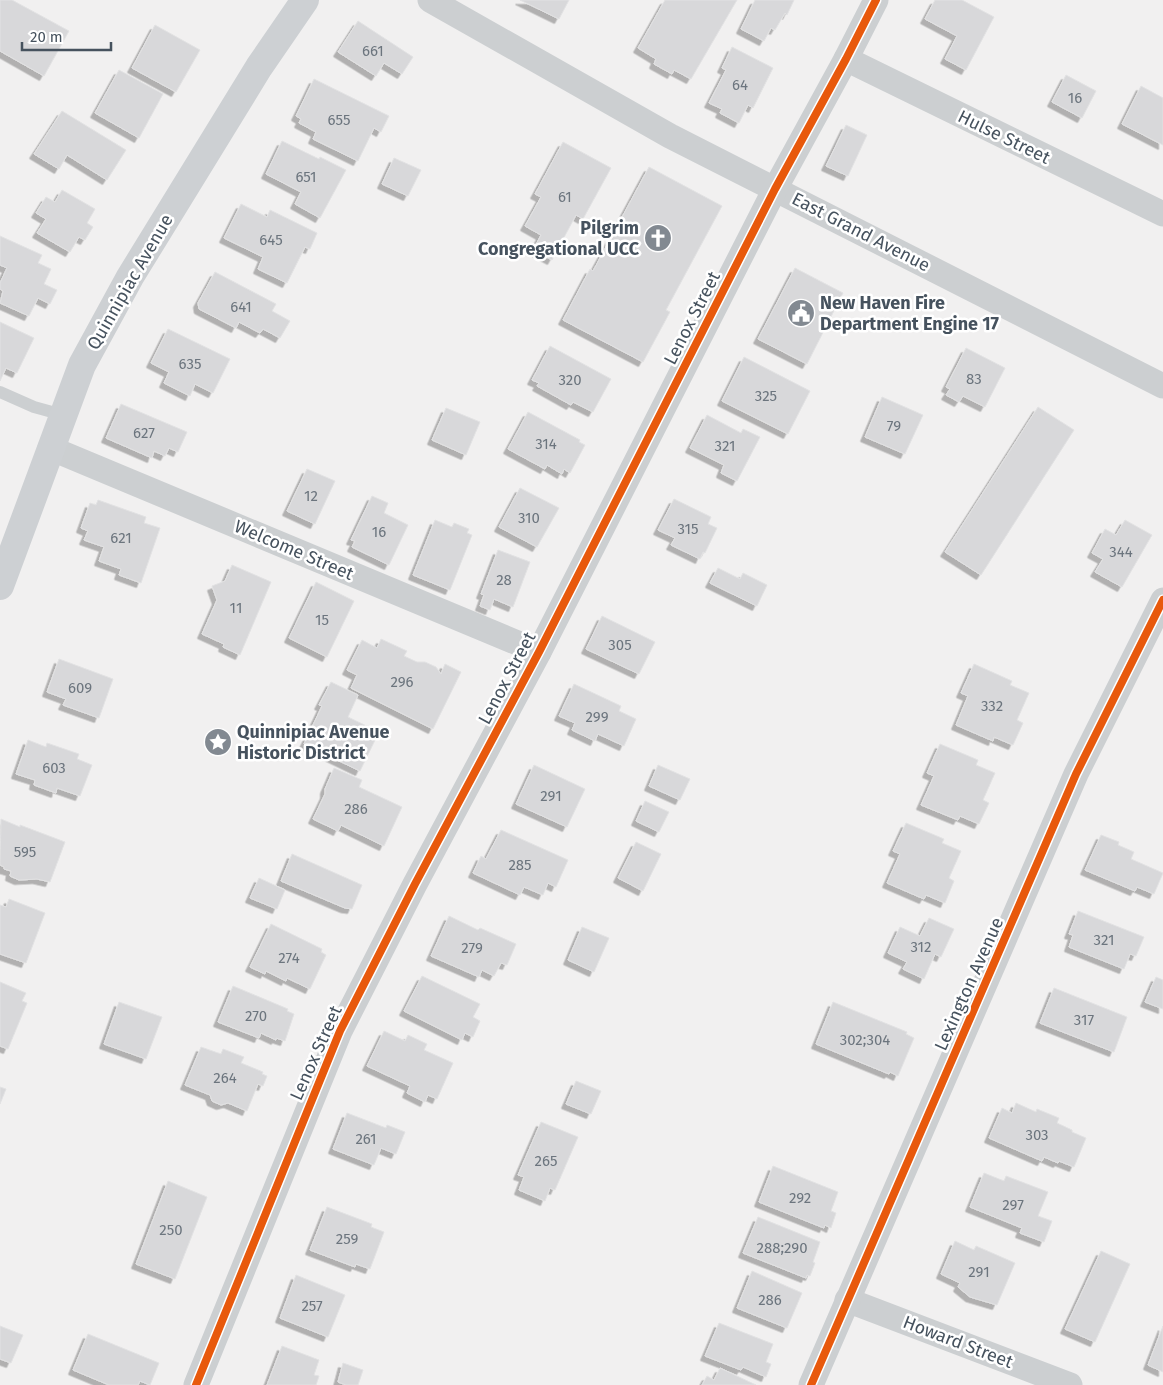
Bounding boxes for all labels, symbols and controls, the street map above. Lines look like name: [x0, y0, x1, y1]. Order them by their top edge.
scale bar: [22, 20, 111, 52]
text: 20 m: [30, 28, 63, 46]
house number: 661: [362, 42, 384, 60]
house number: 64: [732, 76, 748, 94]
house number: 16: [1068, 89, 1082, 107]
street label: Hulse Street: [954, 105, 1054, 169]
house number: 655: [328, 111, 350, 129]
house number: 651: [295, 168, 317, 186]
house number: 61: [558, 188, 572, 206]
street label: East Grand Avenue: [788, 188, 934, 276]
street label: Quinnipiac Avenue: [82, 210, 178, 354]
place label: Pilgrim Congregational UCC: [478, 217, 640, 260]
church icon: Pilgrim Congregational UCC: [643, 223, 673, 253]
house number: 645: [259, 231, 283, 249]
street label: Lenox Street: [659, 267, 725, 368]
place label: New Haven Fire Department Engine 17: [820, 292, 1000, 335]
house number: 641: [230, 298, 252, 316]
public building icon: New Haven Fire Department Engine 17: [786, 298, 816, 328]
house number: 635: [179, 355, 201, 373]
house number: 83: [966, 370, 982, 388]
house number: 320: [558, 371, 582, 389]
house number: 325: [755, 387, 777, 405]
house number: 79: [887, 417, 901, 435]
house number: 627: [133, 424, 155, 442]
house number: 314: [535, 435, 557, 453]
house number: 321: [715, 437, 735, 455]
house number: 12: [304, 487, 318, 505]
house number: 310: [518, 509, 540, 527]
street label: Welcome Street: [231, 515, 357, 585]
house number: 315: [677, 520, 699, 538]
house number: 16: [372, 523, 386, 541]
house number: 621: [110, 529, 132, 547]
house number: 344: [1109, 543, 1133, 561]
house number: 28: [496, 571, 512, 589]
house number: 11: [230, 599, 242, 617]
house number: 15: [315, 611, 329, 629]
street label: Lenox Street: [473, 628, 541, 728]
house number: 305: [608, 636, 632, 654]
house number: 296: [390, 673, 414, 691]
house number: 609: [68, 679, 92, 697]
house number: 332: [981, 697, 1003, 715]
house number: 299: [585, 708, 609, 726]
place label: Quinnipiac Avenue Historic District: [237, 721, 390, 764]
place icon: Quinnipiac Avenue Historic District: [203, 727, 233, 757]
house number: 603: [42, 759, 66, 777]
house number: 291: [540, 787, 562, 805]
house number: 286: [344, 800, 368, 818]
house number: 595: [14, 843, 36, 861]
house number: 285: [508, 856, 532, 874]
street label: Lexington Avenue: [930, 914, 1008, 1054]
house number: 321: [1094, 931, 1114, 949]
house number: 312: [910, 938, 932, 956]
house number: 279: [461, 939, 483, 957]
house number: 274: [278, 949, 300, 967]
street label: Lenox Street: [285, 1002, 347, 1104]
house number: 270: [245, 1007, 267, 1025]
house number: 317: [1074, 1011, 1094, 1029]
house number: 302;304: [840, 1031, 890, 1049]
house number: 264: [213, 1069, 237, 1087]
house number: 303: [1025, 1126, 1049, 1144]
house number: 261: [355, 1130, 377, 1148]
house number: 265: [535, 1152, 557, 1170]
house number: 292: [789, 1189, 811, 1207]
house number: 297: [1002, 1196, 1024, 1214]
house number: 250: [159, 1221, 183, 1239]
house number: 259: [336, 1230, 358, 1248]
house number: 288;290: [756, 1239, 808, 1257]
house number: 291: [968, 1263, 990, 1281]
house number: 286: [758, 1291, 782, 1309]
house number: 257: [301, 1297, 323, 1315]
street label: Howard Street: [900, 1311, 1017, 1373]

